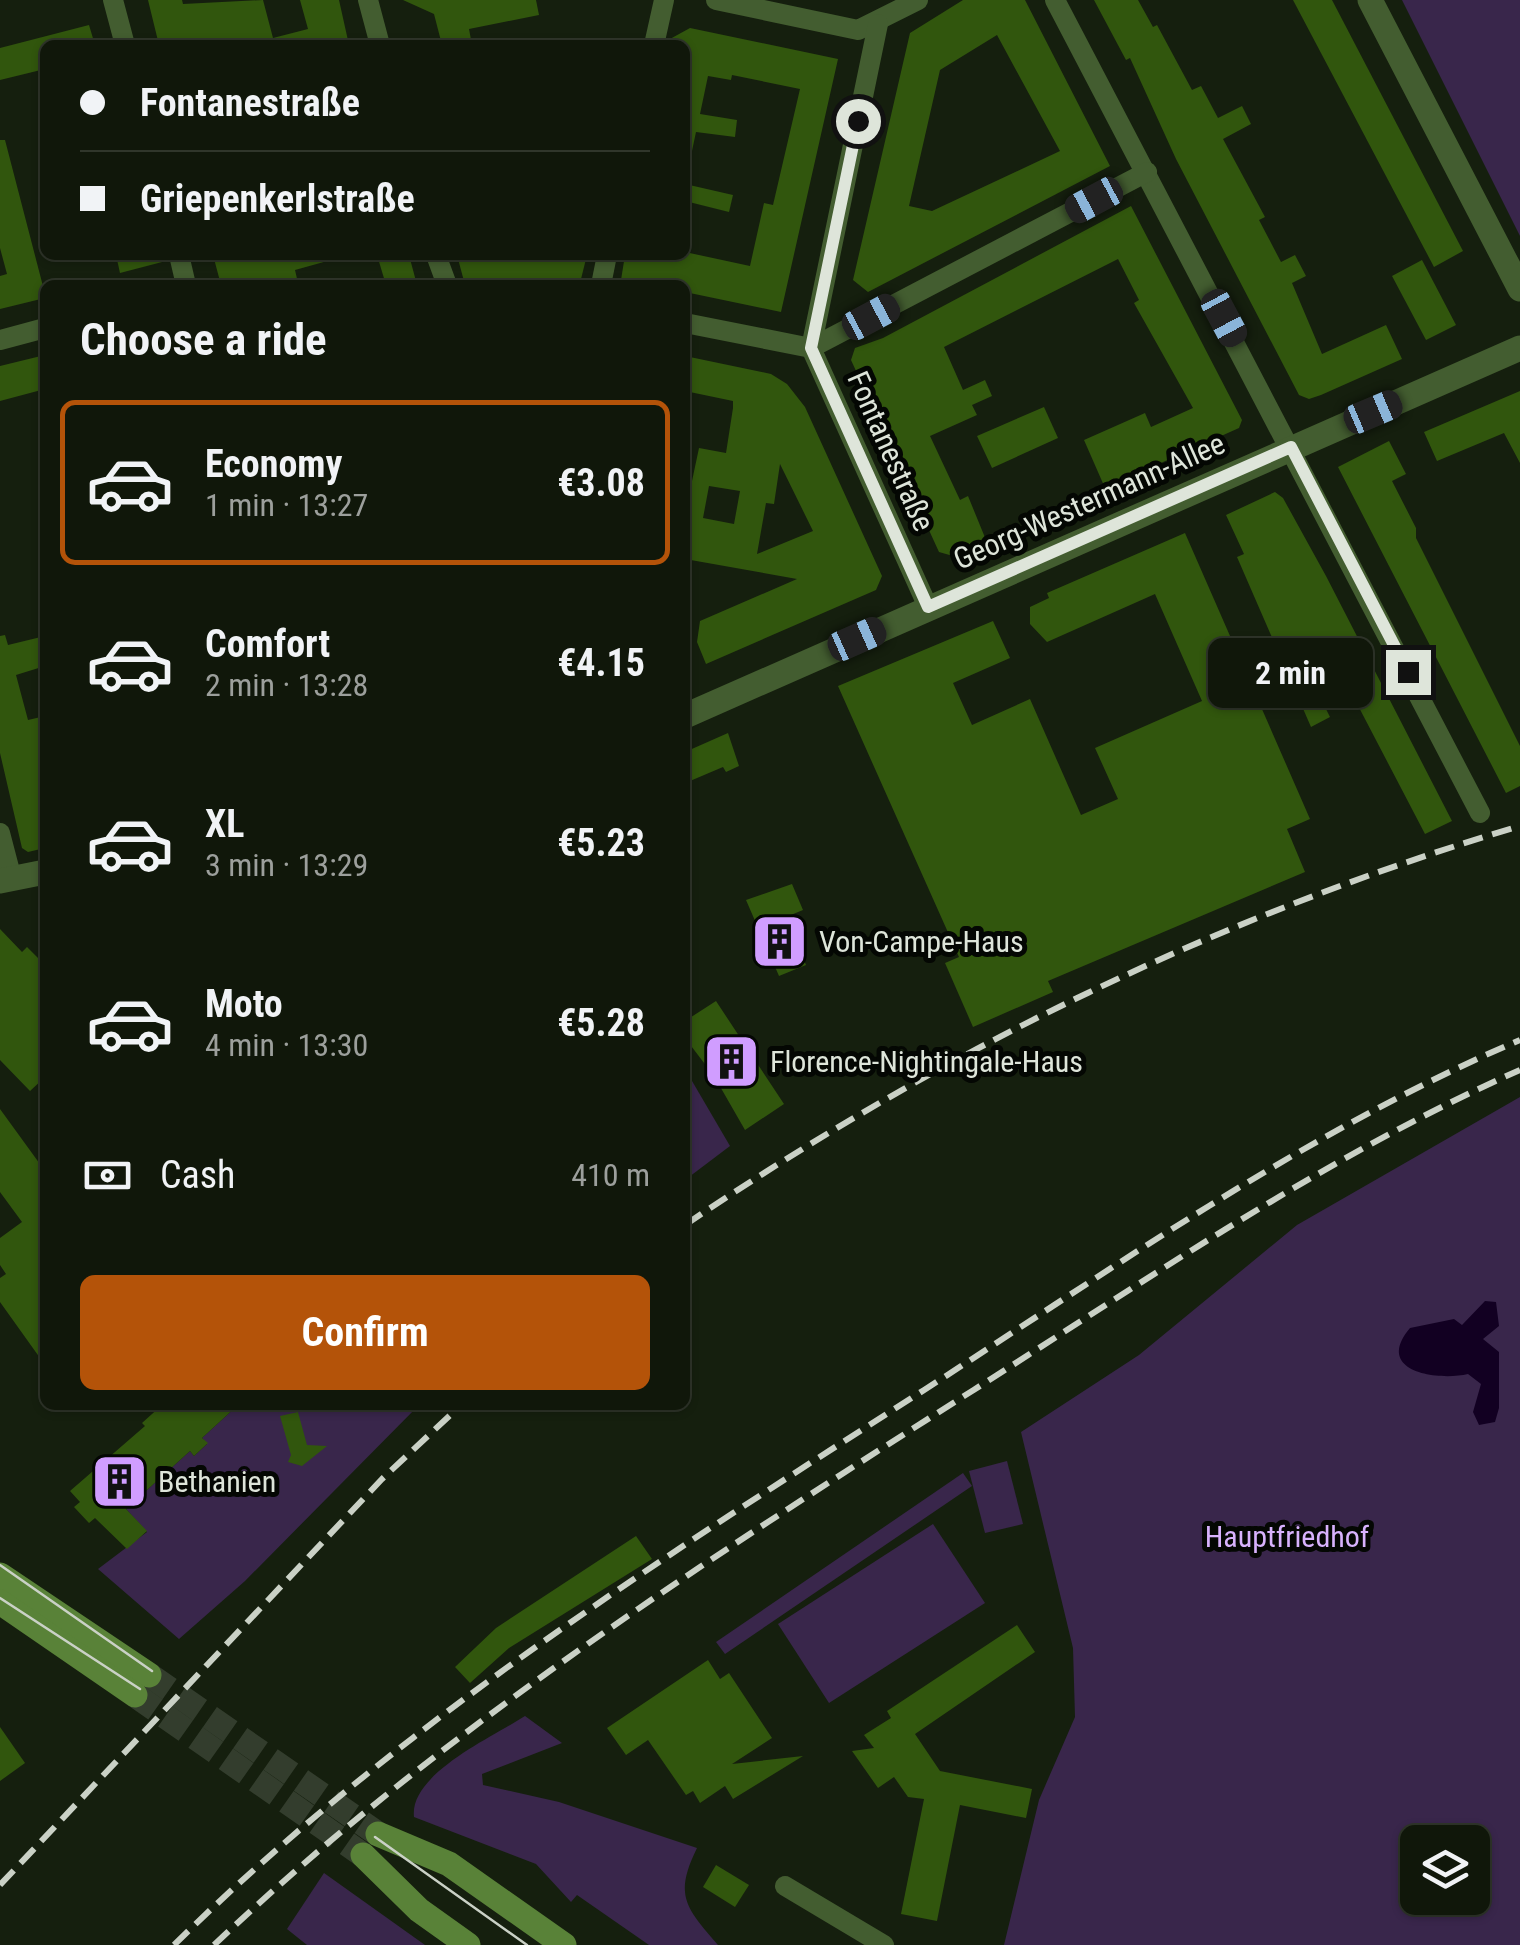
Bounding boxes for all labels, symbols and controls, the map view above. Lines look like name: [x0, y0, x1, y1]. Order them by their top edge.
text: Fontanestraße: [140, 81, 360, 125]
route start: [836, 99, 881, 144]
car: [1060, 173, 1128, 227]
text: Griepenkerlstraße: [140, 177, 415, 221]
car: [1197, 284, 1251, 352]
car: [837, 290, 905, 344]
text: Choose a ride: [80, 313, 327, 366]
street label: Fontanestraße: [840, 366, 942, 536]
car: [1340, 386, 1406, 438]
street label: Georg-Westermann-Allee: [948, 425, 1230, 577]
icon: car: [85, 438, 175, 528]
text: Economy: [205, 442, 342, 486]
text: €3.08: [557, 461, 645, 505]
text: 1 min · 13:27: [205, 486, 368, 524]
car: [823, 613, 891, 665]
icon: car: [85, 618, 175, 708]
text: Comfort: [205, 622, 330, 666]
callout: 2 min: [1208, 637, 1373, 707]
text: €4.15: [557, 641, 645, 685]
route end: [1386, 650, 1431, 695]
text: 2 min: [1255, 654, 1326, 692]
text: 2 min · 13:28: [205, 666, 368, 704]
icon: car: [85, 798, 175, 888]
text: XL: [205, 802, 244, 846]
text: €5.23: [557, 821, 645, 865]
text: 3 min · 13:29: [205, 846, 368, 884]
building icon: Von-Campe-Haus: [750, 911, 810, 971]
place label: Von-Campe-Haus: [819, 924, 1024, 959]
icon: car: [85, 978, 175, 1068]
text: Moto: [205, 982, 283, 1026]
text: €5.28: [557, 1001, 645, 1045]
text: 4 min · 13:30: [205, 1026, 368, 1064]
building icon: Florence-Nightingale-Haus: [701, 1031, 761, 1091]
place label: Florence-Nightingale-Haus: [770, 1044, 1083, 1079]
icon: cash: [80, 1148, 135, 1203]
text: Cash: [160, 1153, 235, 1197]
text: 410 m: [571, 1156, 650, 1194]
button: Confirm: [80, 1275, 650, 1390]
building icon: Bethanien: [89, 1451, 149, 1511]
place label: Bethanien: [158, 1464, 276, 1499]
park label: Hauptfriedhof: [1205, 1519, 1370, 1554]
map controls: [1400, 1825, 1490, 1915]
button: layers: [1400, 1825, 1490, 1915]

